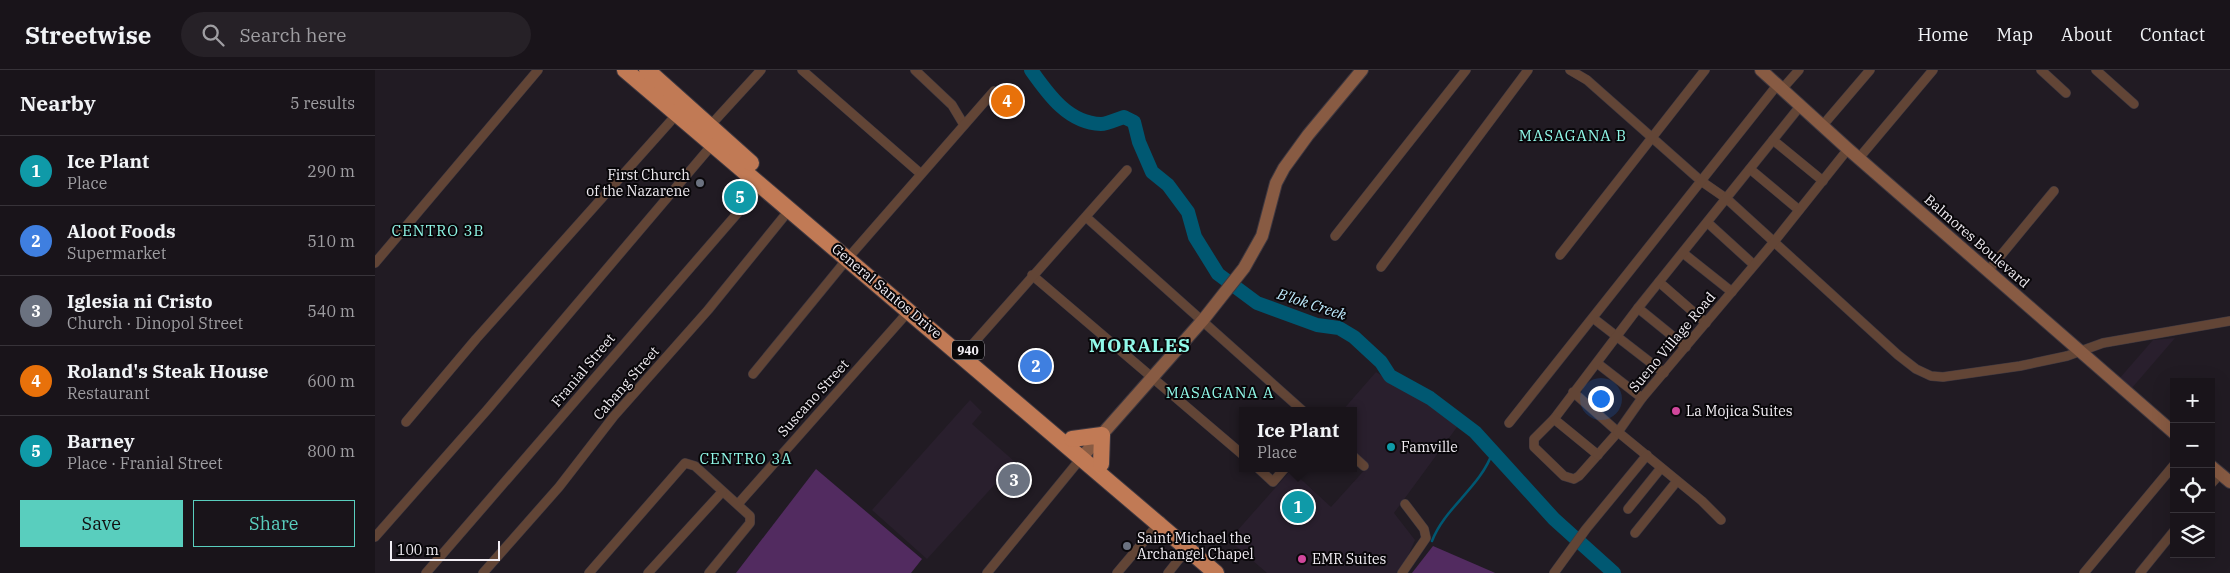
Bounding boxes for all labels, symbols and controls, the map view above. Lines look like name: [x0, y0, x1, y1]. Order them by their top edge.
search box: [181, 12, 531, 57]
text: Streetwise: [25, 19, 151, 51]
icon: search: [199, 21, 227, 49]
text: Search here: [239, 23, 346, 47]
text: Home: [1917, 23, 1969, 46]
text: Map: [1997, 23, 2033, 46]
text: About: [2061, 23, 2112, 46]
text: Contact: [2140, 23, 2205, 46]
pin: 4: [991, 82, 1023, 120]
text: Nearby: [20, 89, 96, 117]
text: 5 results: [290, 93, 355, 113]
district label: MASAGANA B: [1519, 126, 1627, 145]
text: Ice Plant: [67, 149, 149, 173]
text: 1: [31, 161, 41, 181]
text: 290 m: [307, 161, 355, 181]
place label: First Church of the Nazarene: [586, 166, 690, 200]
text: Place: [67, 173, 107, 193]
marker: First Church of the Nazarene: [694, 177, 706, 189]
pin: 5: [724, 178, 756, 216]
street label: Balmores Boulevard: [1921, 190, 2034, 292]
text: Aloot Foods: [67, 219, 176, 243]
district label: CENTRO 3B: [391, 221, 485, 240]
text: 2: [31, 231, 41, 251]
text: 510 m: [307, 231, 355, 251]
street label: General Santos Drive: [828, 240, 946, 342]
text: Supermarket: [67, 243, 166, 263]
water label: B'lok Creek: [1274, 284, 1349, 324]
street label: Sueno Village Road: [1625, 288, 1720, 396]
text: Iglesia ni Cristo: [67, 289, 213, 313]
text: 3: [31, 301, 41, 321]
text: 540 m: [307, 301, 355, 321]
text: Church · Dinopol Street: [67, 313, 243, 333]
street label: Franial Street: [547, 330, 619, 410]
district label: MORALES: [1089, 333, 1191, 357]
road number: 940: [952, 340, 984, 360]
street label: Cabang Street: [589, 342, 663, 424]
pin: 2: [1020, 347, 1052, 385]
street label: Suscano Street: [774, 356, 853, 440]
text: Roland's Steak House: [67, 359, 269, 383]
text: 4: [31, 371, 41, 391]
text: 600 m: [307, 371, 355, 391]
map controls: [2170, 378, 2215, 558]
button: +: [2170, 378, 2215, 423]
text: Restaurant: [67, 383, 150, 403]
district label: MASAGANA A: [1166, 383, 1274, 402]
your location: [1588, 386, 1614, 412]
place label: La Mojica Suites: [1686, 402, 1793, 420]
marker: La Mojica Suites: [1670, 405, 1682, 417]
popup: [1239, 407, 1357, 472]
text: Ice Plant: [1257, 418, 1339, 442]
button: −: [2170, 423, 2215, 468]
text: Barney: [67, 429, 135, 453]
place label: Famville: [1401, 438, 1458, 456]
text: 5: [31, 441, 41, 461]
text: 800 m: [307, 441, 355, 461]
marker: Famville: [1385, 441, 1397, 453]
text: Place: [1257, 442, 1297, 462]
district label: CENTRO 3A: [699, 449, 793, 468]
text: Place · Franial Street: [67, 453, 223, 473]
pin: 3: [998, 461, 1030, 499]
button: locate: [2170, 468, 2215, 513]
pin: 1: [1282, 488, 1314, 526]
button: Save: [20, 500, 183, 547]
button: Share: [193, 500, 355, 547]
button: layers: [2170, 513, 2215, 558]
place label: Saint Michael the Archangel Chapel: [1137, 529, 1254, 563]
scale bar: [390, 538, 500, 561]
marker: Saint Michael the Archangel Chapel: [1121, 540, 1133, 552]
text: 100 m: [397, 541, 439, 559]
place label: EMR Suites: [1312, 550, 1387, 568]
marker: EMR Suites: [1296, 553, 1308, 565]

